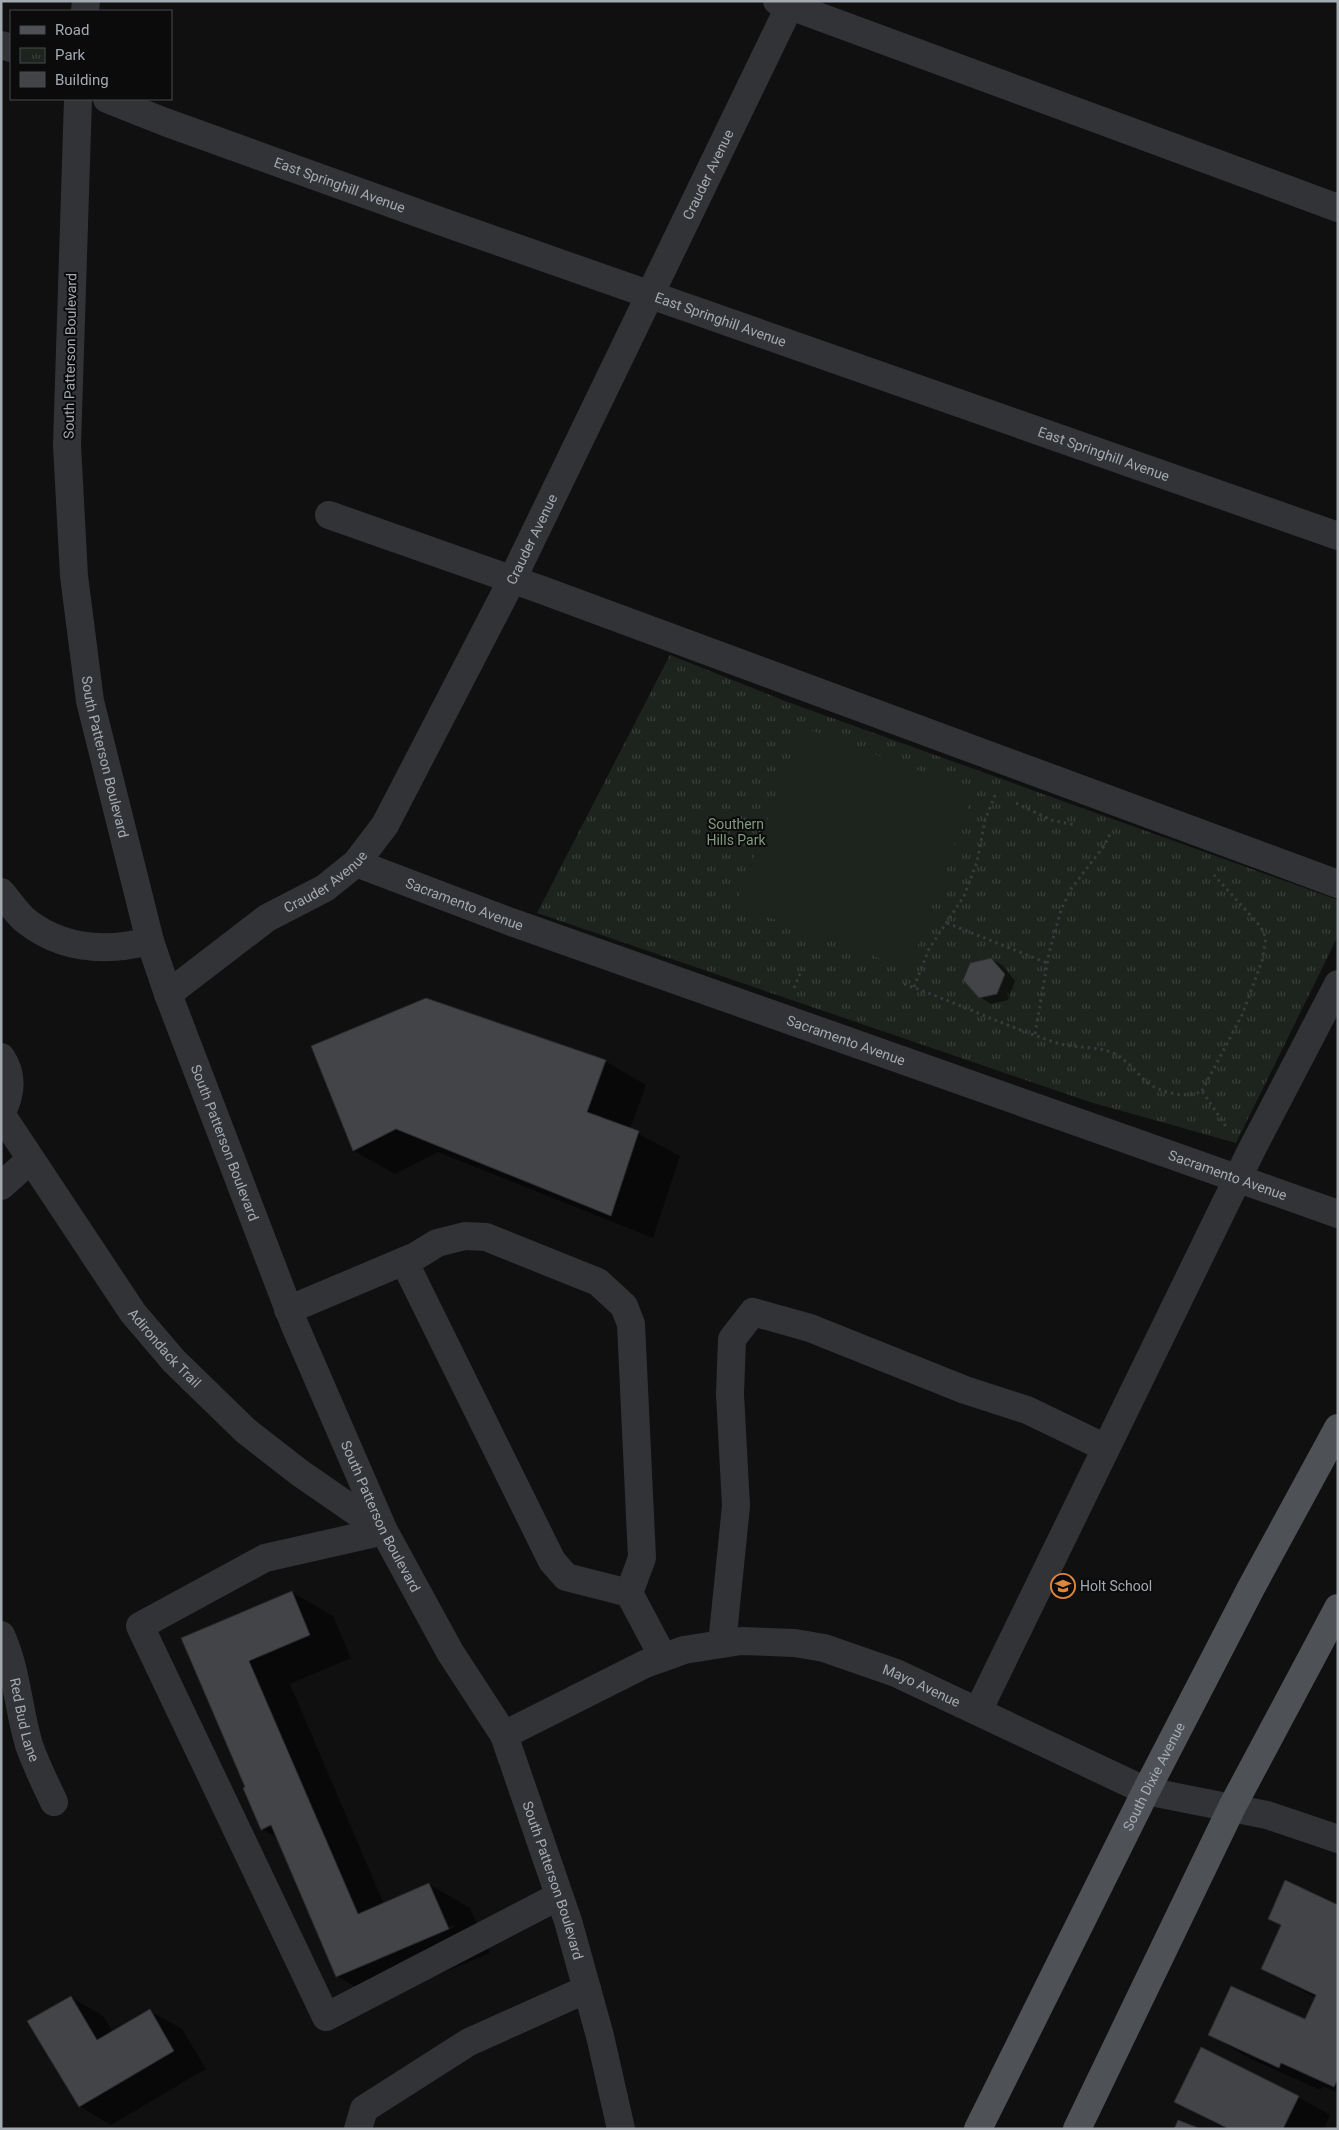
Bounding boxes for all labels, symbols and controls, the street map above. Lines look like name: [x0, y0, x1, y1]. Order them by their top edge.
legend: [10, 10, 172, 100]
text: Road: [55, 21, 89, 39]
text: Park: [55, 46, 86, 64]
text: Building: [55, 71, 109, 89]
street label: Crauder Avenue: [679, 127, 737, 222]
street label: East Springhill Avenue: [272, 154, 407, 216]
street label: South Patterson Boulevard: [61, 273, 79, 439]
street label: East Springhill Avenue: [653, 289, 788, 350]
street label: East Springhill Avenue: [1036, 423, 1171, 484]
street label: Crauder Avenue: [503, 491, 560, 587]
street label: South Patterson Boulevard: [79, 675, 132, 839]
park label: Southern Hills Park: [706, 816, 766, 848]
street label: Crauder Avenue: [281, 848, 370, 916]
street label: Sacramento Avenue: [403, 875, 525, 934]
street label: Sacramento Avenue: [784, 1012, 907, 1069]
street label: South Patterson Boulevard: [188, 1062, 262, 1223]
street label: Sacramento Avenue: [1166, 1147, 1289, 1203]
street label: Adirondack Trail: [125, 1305, 204, 1391]
street label: South Patterson Boulevard: [338, 1438, 424, 1595]
school or university icon: Holt School: [1050, 1573, 1076, 1599]
place label: Holt School: [1080, 1578, 1152, 1594]
street label: Mayo Avenue: [881, 1661, 963, 1710]
street label: Red Bud Lane: [7, 1676, 43, 1764]
street label: South Dixie Avenue: [1120, 1720, 1188, 1833]
street label: South Patterson Boulevard: [519, 1799, 586, 1961]

